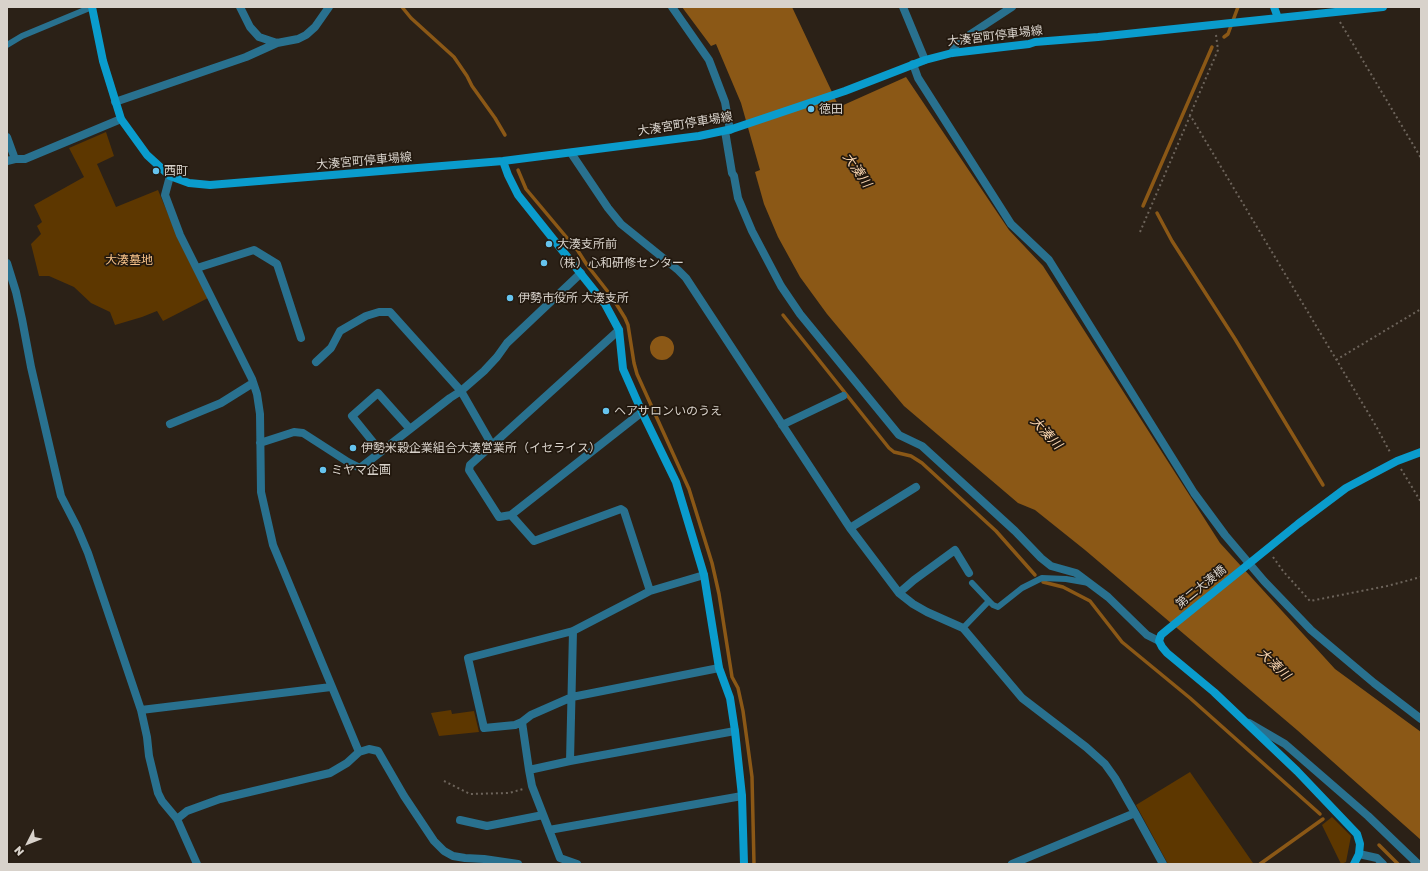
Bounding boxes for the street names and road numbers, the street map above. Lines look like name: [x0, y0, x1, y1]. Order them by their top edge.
street label: 大湊宮町停車場線: [946, 23, 1044, 49]
street label: 大湊宮町停車場線: [636, 109, 734, 139]
street label: 大湊宮町停車場線: [316, 150, 412, 172]
street label: 第二大湊橋: [1173, 563, 1229, 611]

